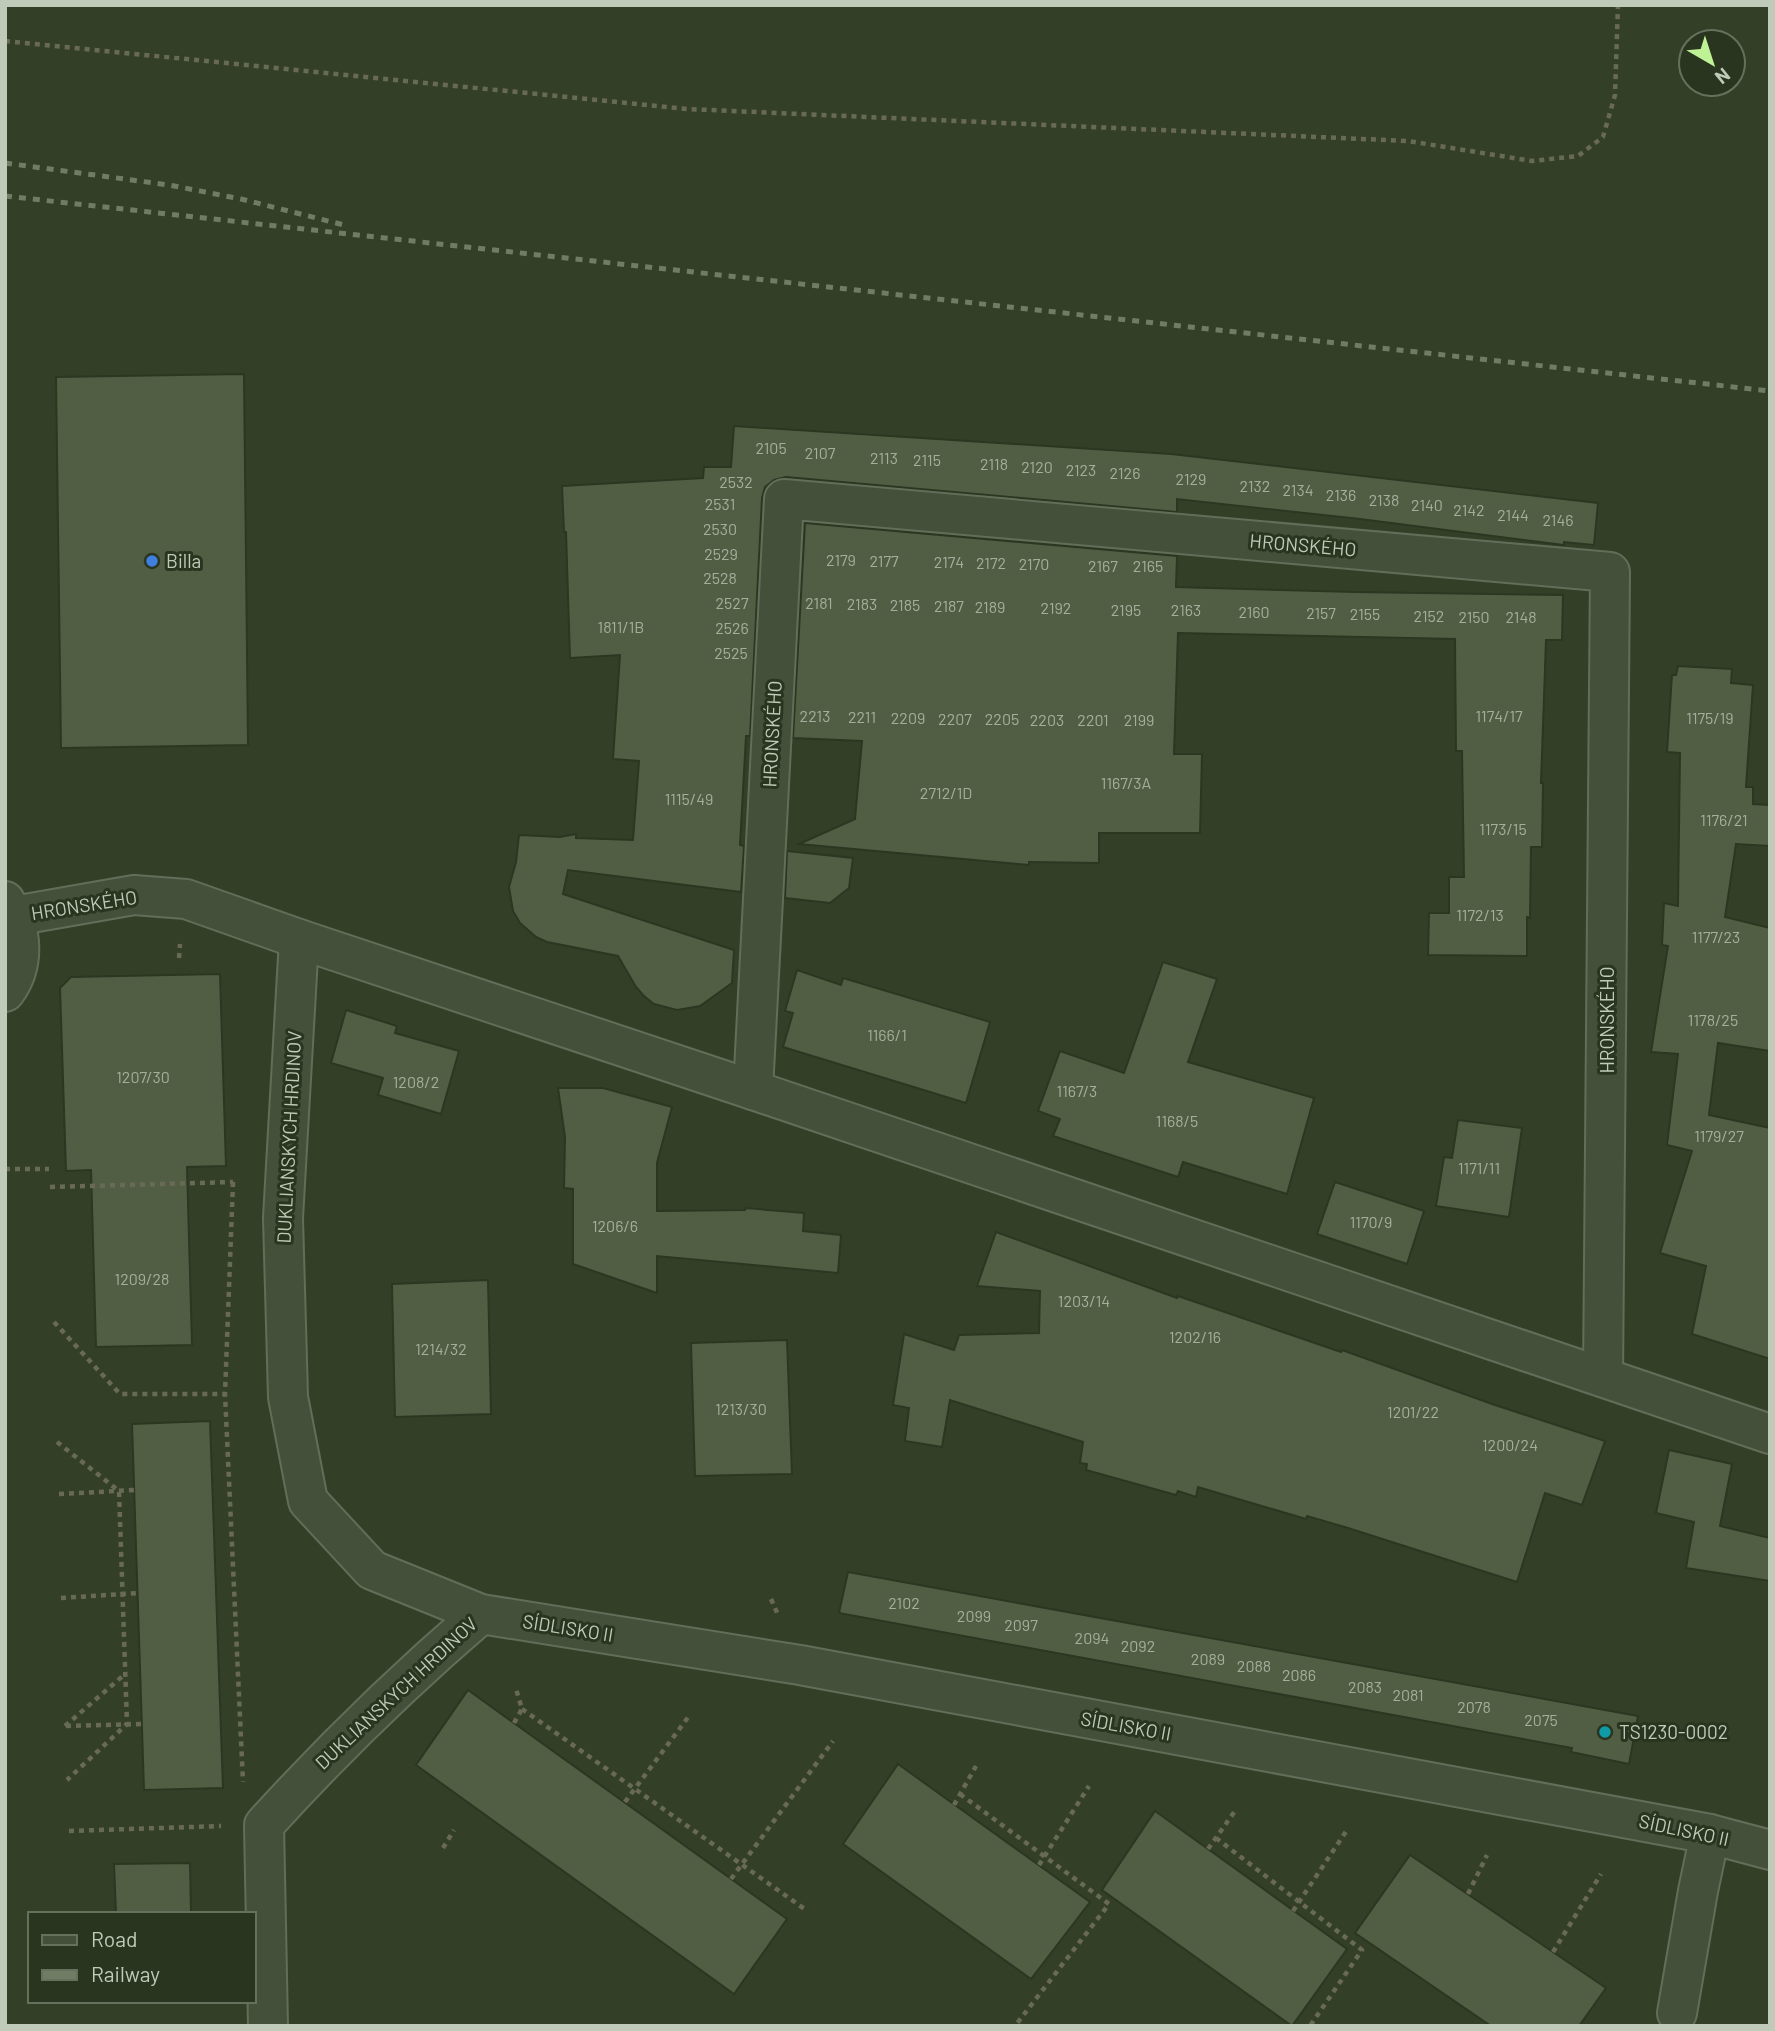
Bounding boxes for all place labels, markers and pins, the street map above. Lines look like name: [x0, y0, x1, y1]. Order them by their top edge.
place label: Billa: [166, 549, 201, 572]
marker: Billa: [144, 553, 160, 569]
place label: TS1230-0002: [1619, 1720, 1728, 1743]
marker: TS1230-0002: [1597, 1724, 1613, 1740]

